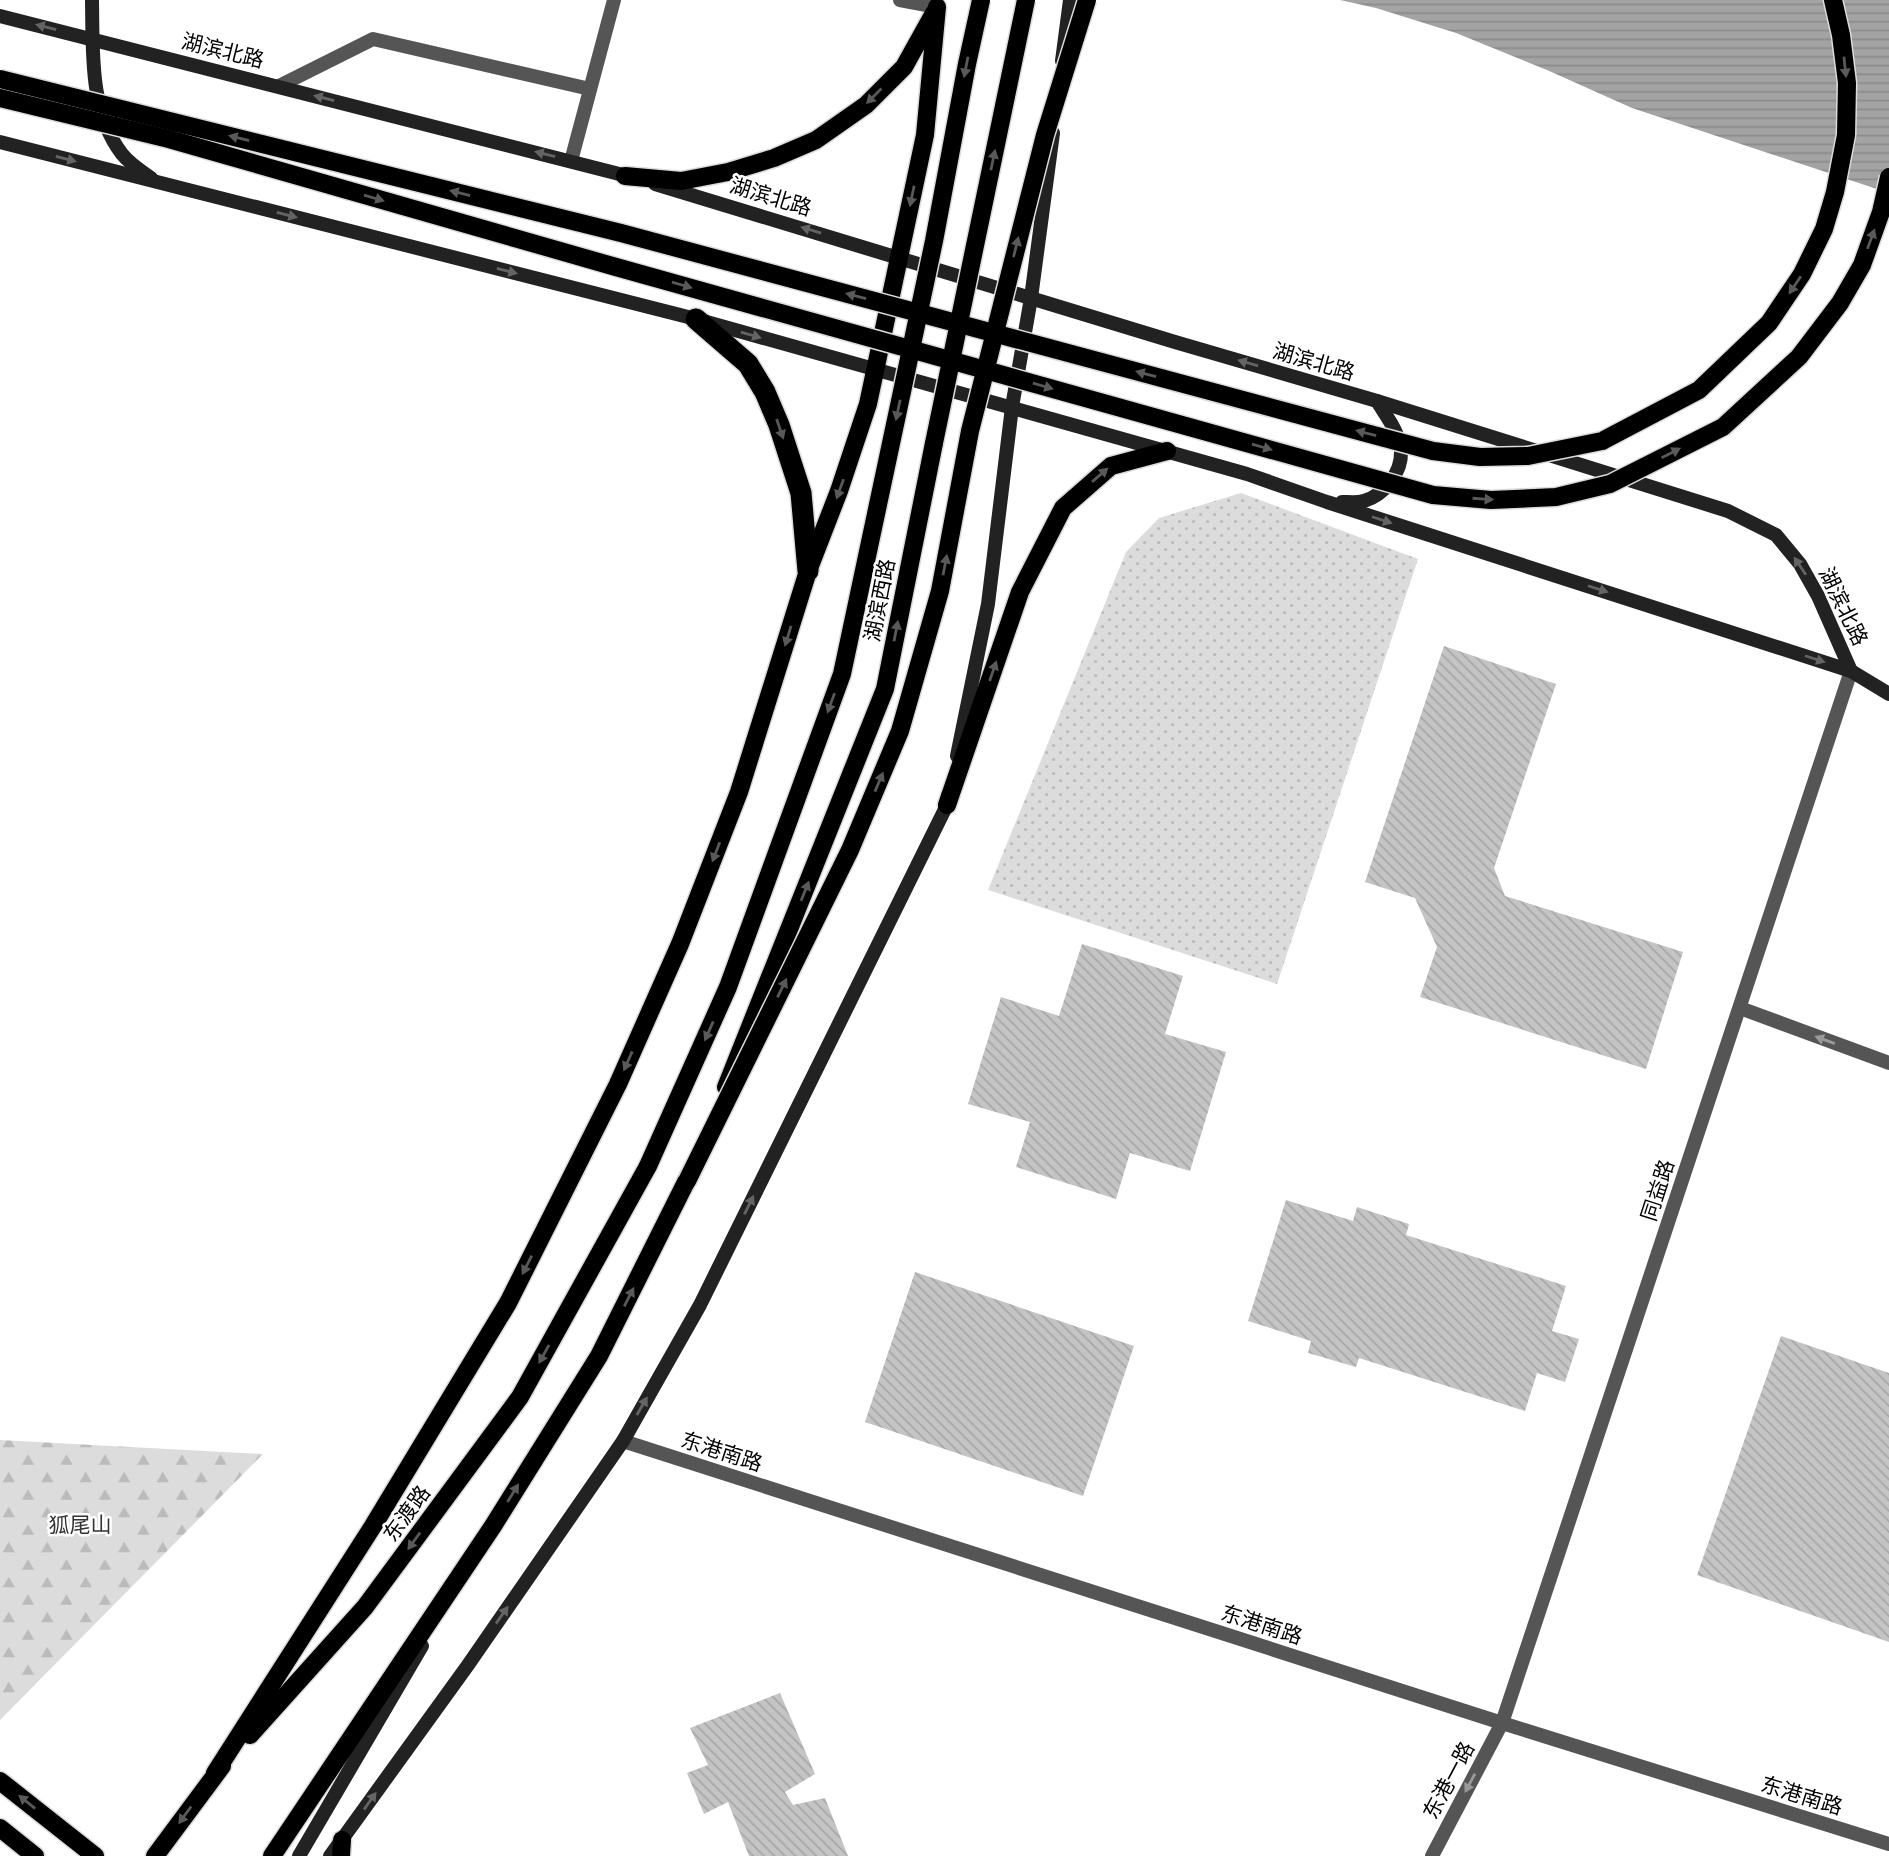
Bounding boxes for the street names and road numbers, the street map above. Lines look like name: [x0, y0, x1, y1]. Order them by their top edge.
street label: 湖滨北路: [179, 28, 267, 72]
street label: 湖滨北路: [727, 172, 815, 220]
street label: 湖滨北路: [1270, 338, 1358, 384]
street label: 湖滨西路: [859, 556, 899, 644]
street label: 湖滨北路: [1815, 563, 1873, 649]
street label: 同益路: [1636, 1156, 1678, 1224]
street label: 东港南路: [678, 1427, 766, 1475]
street label: 东渡路: [378, 1480, 434, 1546]
street label: 东港南路: [1218, 1600, 1306, 1648]
street label: 东港一路: [1418, 1737, 1478, 1823]
street label: 东港南路: [1758, 1771, 1846, 1819]

